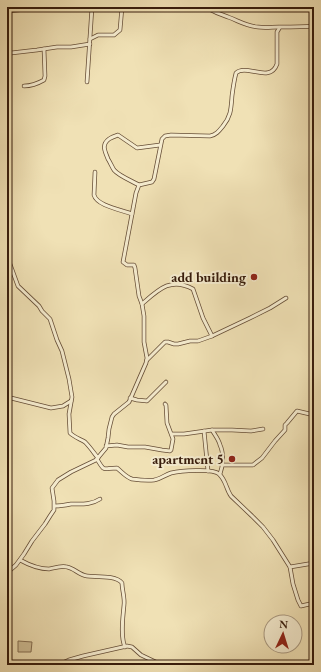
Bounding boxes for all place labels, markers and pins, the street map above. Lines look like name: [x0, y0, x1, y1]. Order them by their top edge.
place label: add building: [171, 268, 247, 286]
marker: add building: [249, 272, 259, 282]
place label: apartment 5: [152, 450, 224, 468]
marker: apartment 5: [227, 454, 237, 464]

